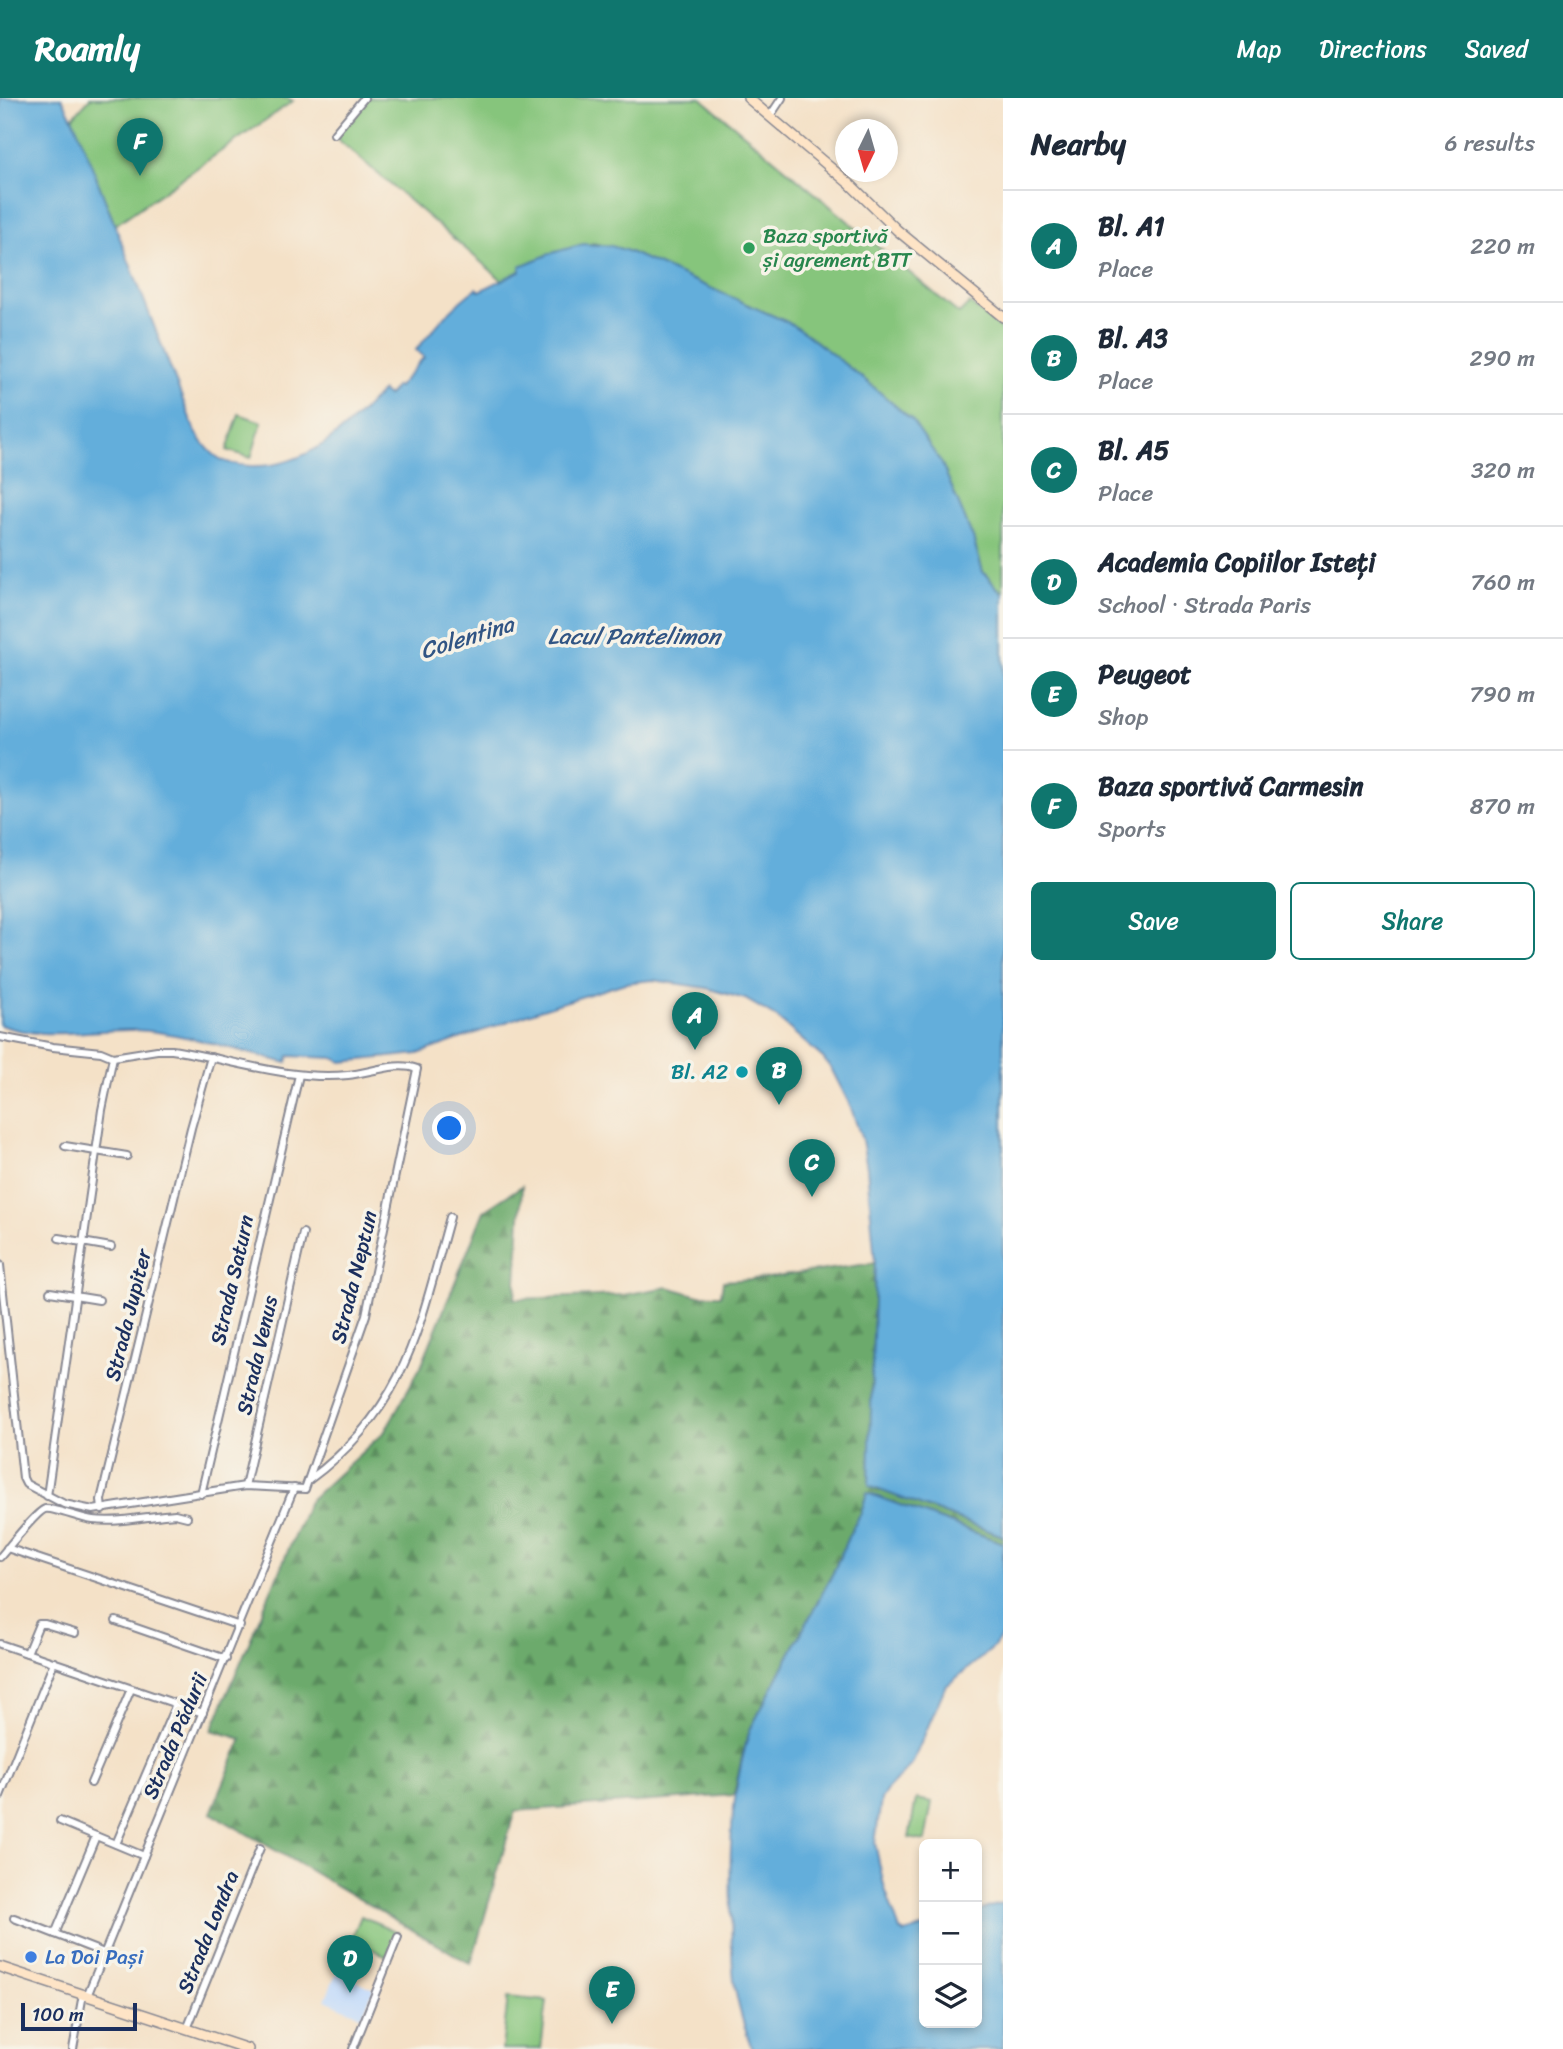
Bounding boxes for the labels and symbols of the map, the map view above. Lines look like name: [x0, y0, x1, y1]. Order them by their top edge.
pin: F: [117, 118, 163, 176]
north arrow: [835, 119, 898, 182]
place label: Baza sportivă și agrement BTT: [762, 217, 913, 279]
marker: Baza sportivă și agrement BTT: [741, 240, 757, 256]
water label: Colentina: [415, 603, 522, 671]
water label: Lacul Pantelimon: [548, 616, 723, 657]
pin: A: [672, 992, 718, 1050]
pin: B: [756, 1047, 802, 1105]
place label: Bl. A2: [671, 1053, 728, 1091]
marker: Bl. A2: [734, 1064, 750, 1080]
your location: [432, 1111, 466, 1145]
pin: C: [789, 1139, 835, 1197]
street label: Strada Neptun: [319, 1206, 389, 1348]
street label: Strada Saturn: [199, 1211, 265, 1349]
street label: Strada Jupiter: [93, 1243, 163, 1385]
street label: Strada Venus: [225, 1291, 289, 1419]
street label: Strada Pădurii: [131, 1666, 219, 1805]
street label: Strada Londra: [166, 1864, 250, 1999]
pin: D: [327, 1935, 373, 1993]
place label: La Doi Pași: [45, 1938, 144, 1976]
marker: La Doi Pași: [23, 1949, 39, 1965]
pin: E: [589, 1966, 635, 2024]
scale bar: [21, 2000, 136, 2032]

